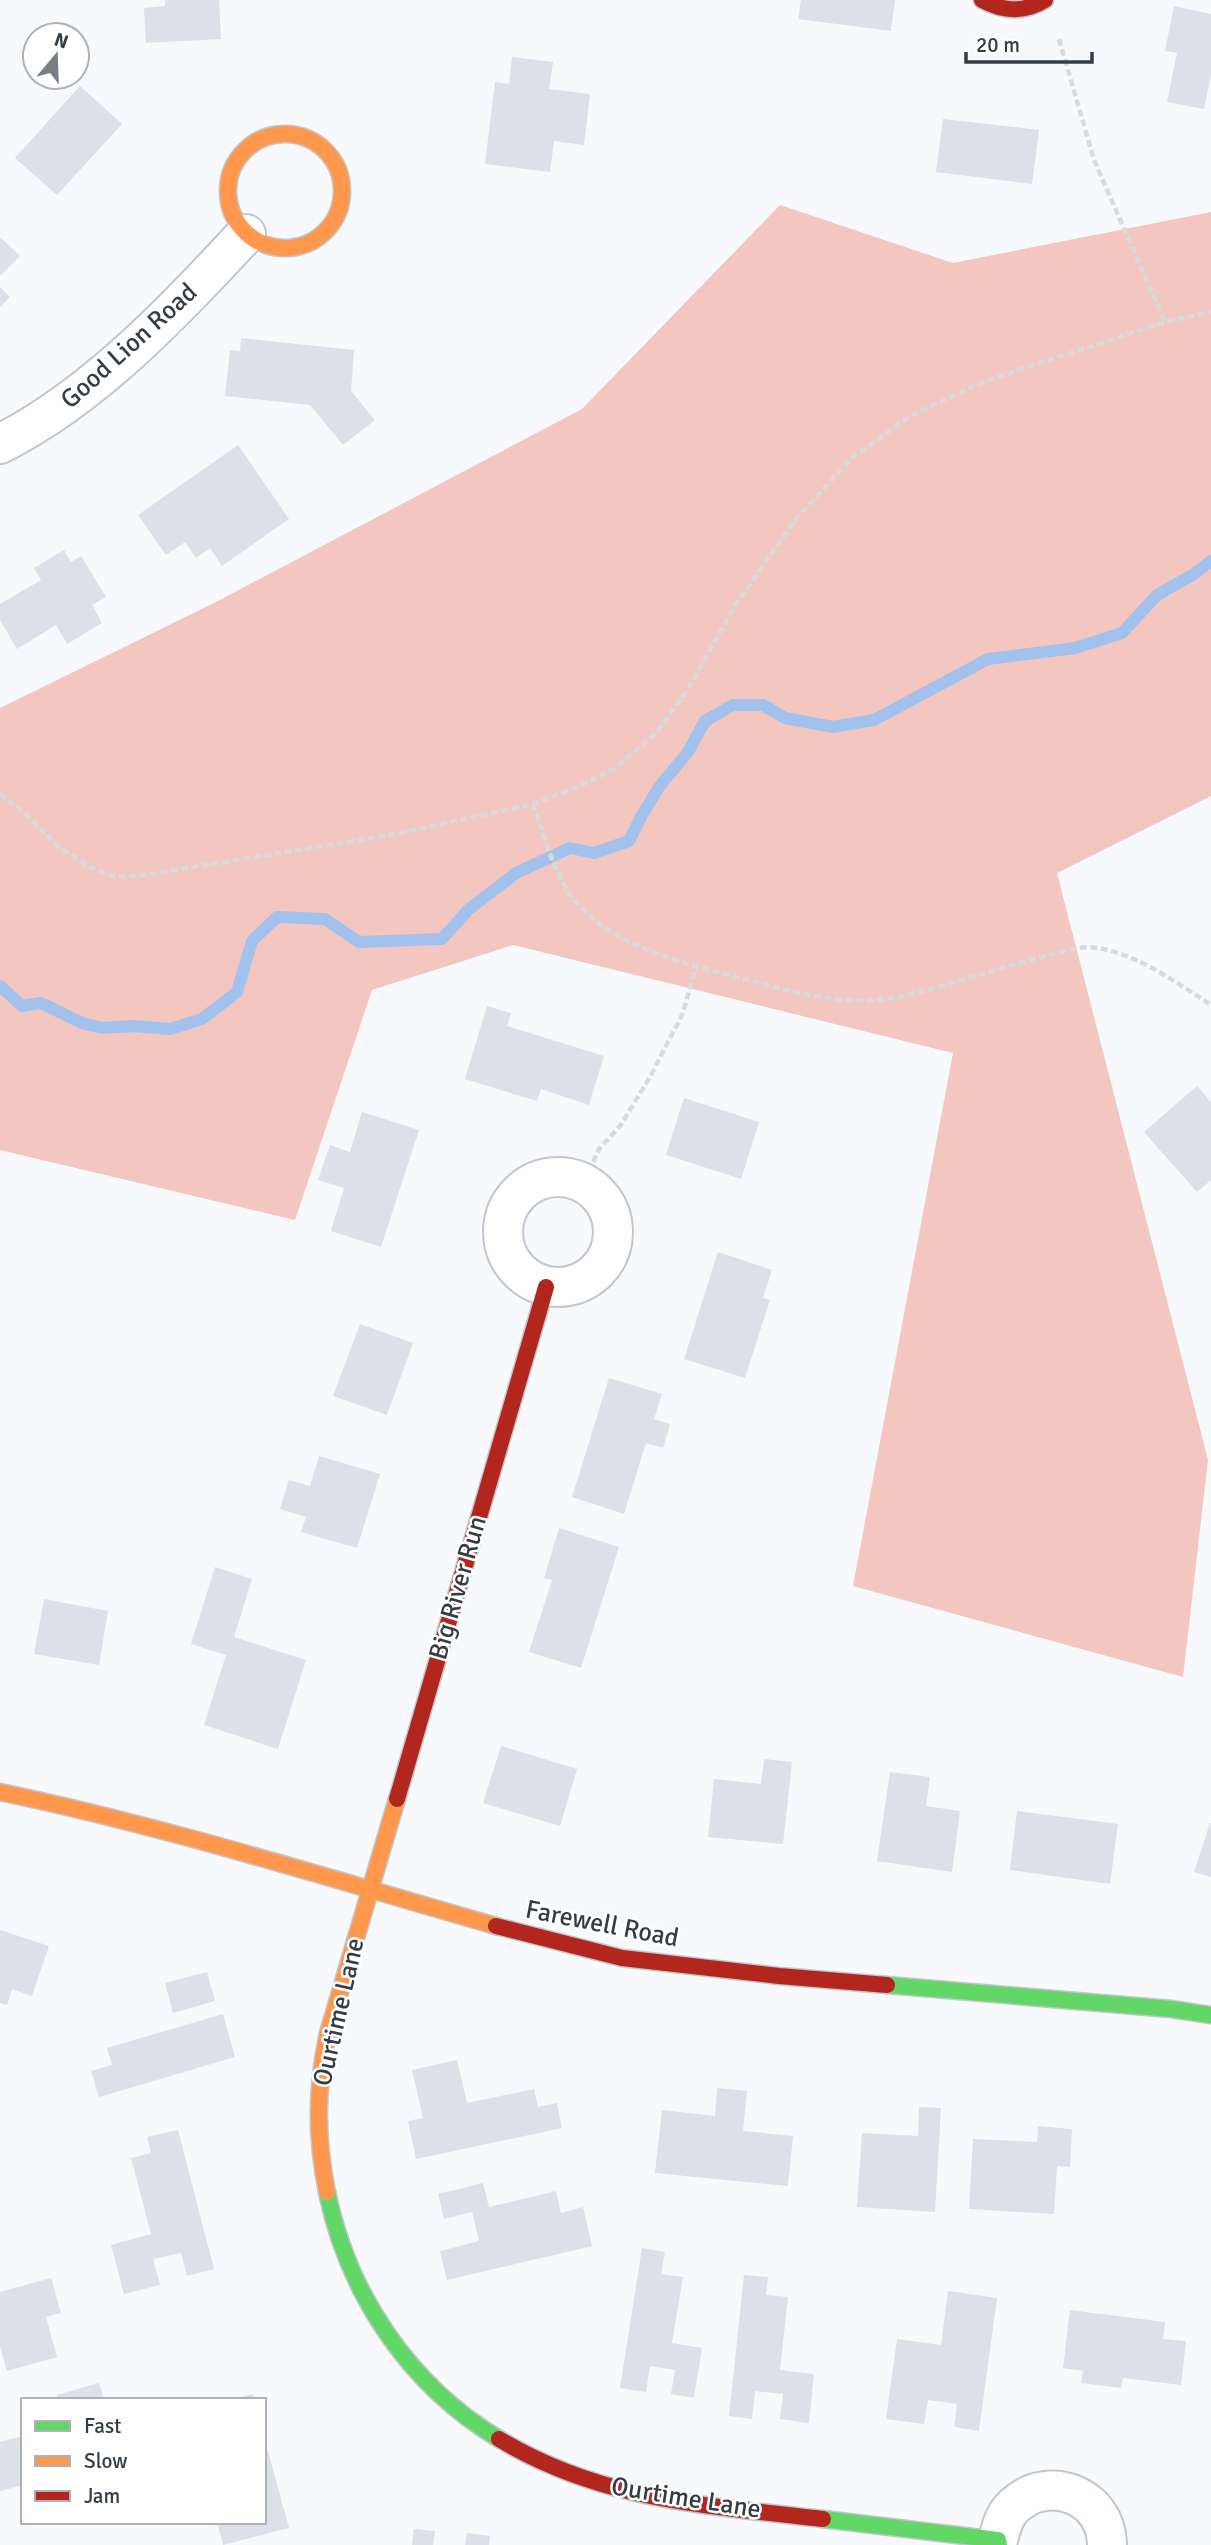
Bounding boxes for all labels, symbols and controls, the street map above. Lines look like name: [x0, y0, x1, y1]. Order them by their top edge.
north arrow: [21, 21, 91, 91]
scale bar: [966, 21, 1092, 65]
text: N: [51, 27, 71, 54]
text: 20 m: [976, 32, 1020, 58]
street label: Good Lion Road: [54, 276, 204, 416]
street label: Big River Run: [422, 1513, 494, 1663]
street label: Farewell Road: [523, 1893, 681, 1955]
street label: Ourtime Lane: [306, 1935, 372, 2089]
legend: [21, 2398, 266, 2524]
text: Fast: [84, 2413, 121, 2439]
text: Slow: [84, 2448, 128, 2474]
street label: Ourtime Lane: [609, 2470, 763, 2526]
text: Jam: [84, 2483, 120, 2509]

